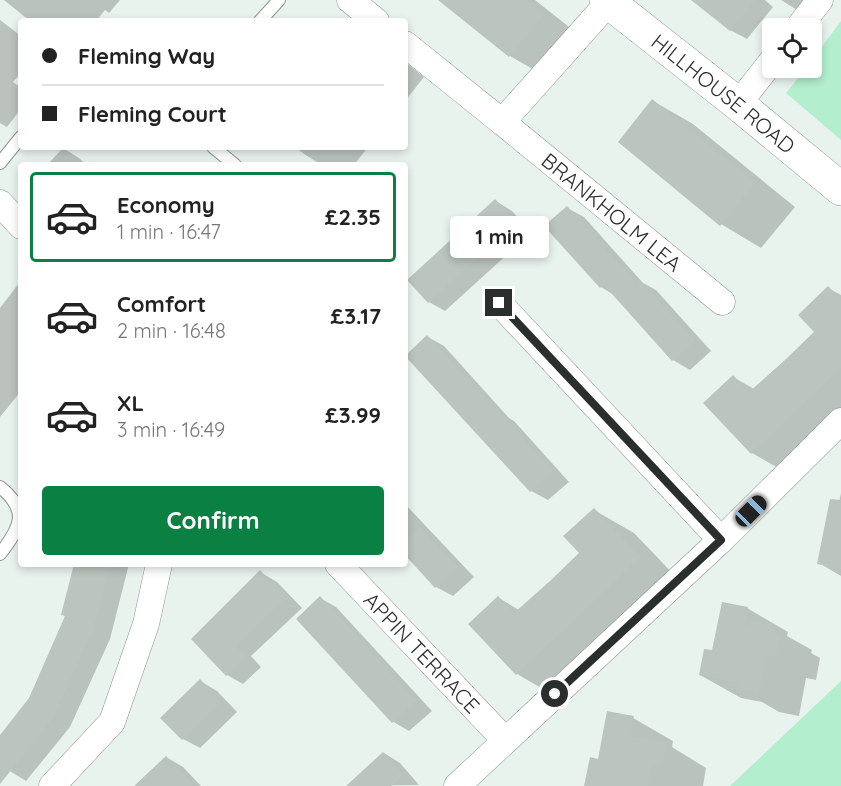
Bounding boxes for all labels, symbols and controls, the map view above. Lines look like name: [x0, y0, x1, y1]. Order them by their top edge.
map controls: [762, 18, 822, 78]
button: locate: [762, 18, 822, 78]
street label: HILLHOUSE ROAD: [646, 28, 801, 159]
text: Fleming Way: [78, 42, 215, 70]
text: Fleming Court: [78, 100, 227, 128]
street label: BRANKHOLM LEA: [537, 147, 687, 277]
icon: car: [45, 190, 99, 244]
text: Economy: [117, 191, 215, 219]
text: £2.35: [325, 203, 381, 231]
callout: 1 min: [450, 216, 548, 258]
text: 1 min · 16:47: [117, 219, 221, 244]
text: 1 min: [475, 224, 524, 249]
icon: car: [45, 289, 99, 343]
route end: [485, 289, 512, 316]
text: Comfort: [117, 290, 206, 318]
text: £3.17: [330, 302, 381, 330]
text: 2 min · 16:48: [117, 318, 226, 343]
icon: car: [45, 388, 99, 442]
text: XL: [117, 389, 144, 417]
text: £3.99: [325, 401, 381, 429]
text: 3 min · 16:49: [117, 417, 225, 442]
button: Confirm: [42, 486, 384, 555]
car: [732, 492, 770, 530]
street label: APPIN TERRACE: [359, 587, 485, 718]
route start: [541, 680, 568, 707]

